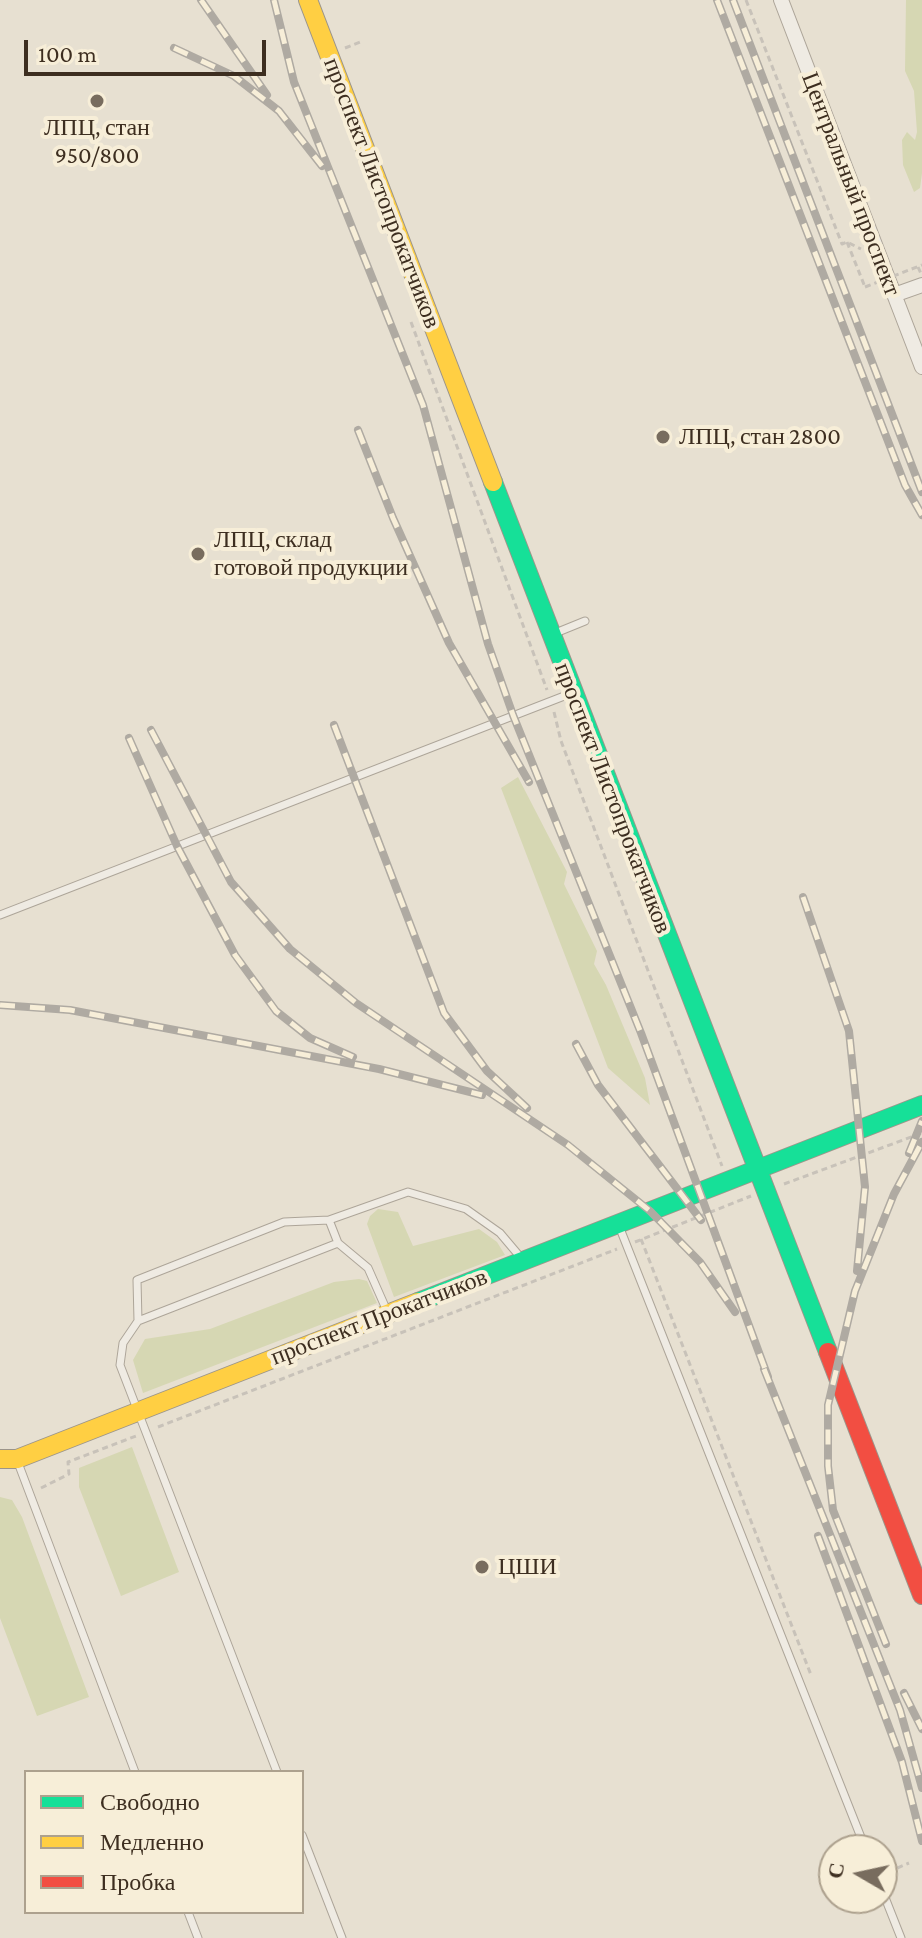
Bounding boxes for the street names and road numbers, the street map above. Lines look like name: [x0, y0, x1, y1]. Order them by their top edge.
street label: проспект Листопрокатчиков: [317, 54, 447, 332]
street label: Центральный проспект: [795, 68, 907, 300]
street label: проспект Листопрокатчиков: [548, 659, 678, 937]
street label: проспект Прокатчиков: [267, 1262, 491, 1372]

